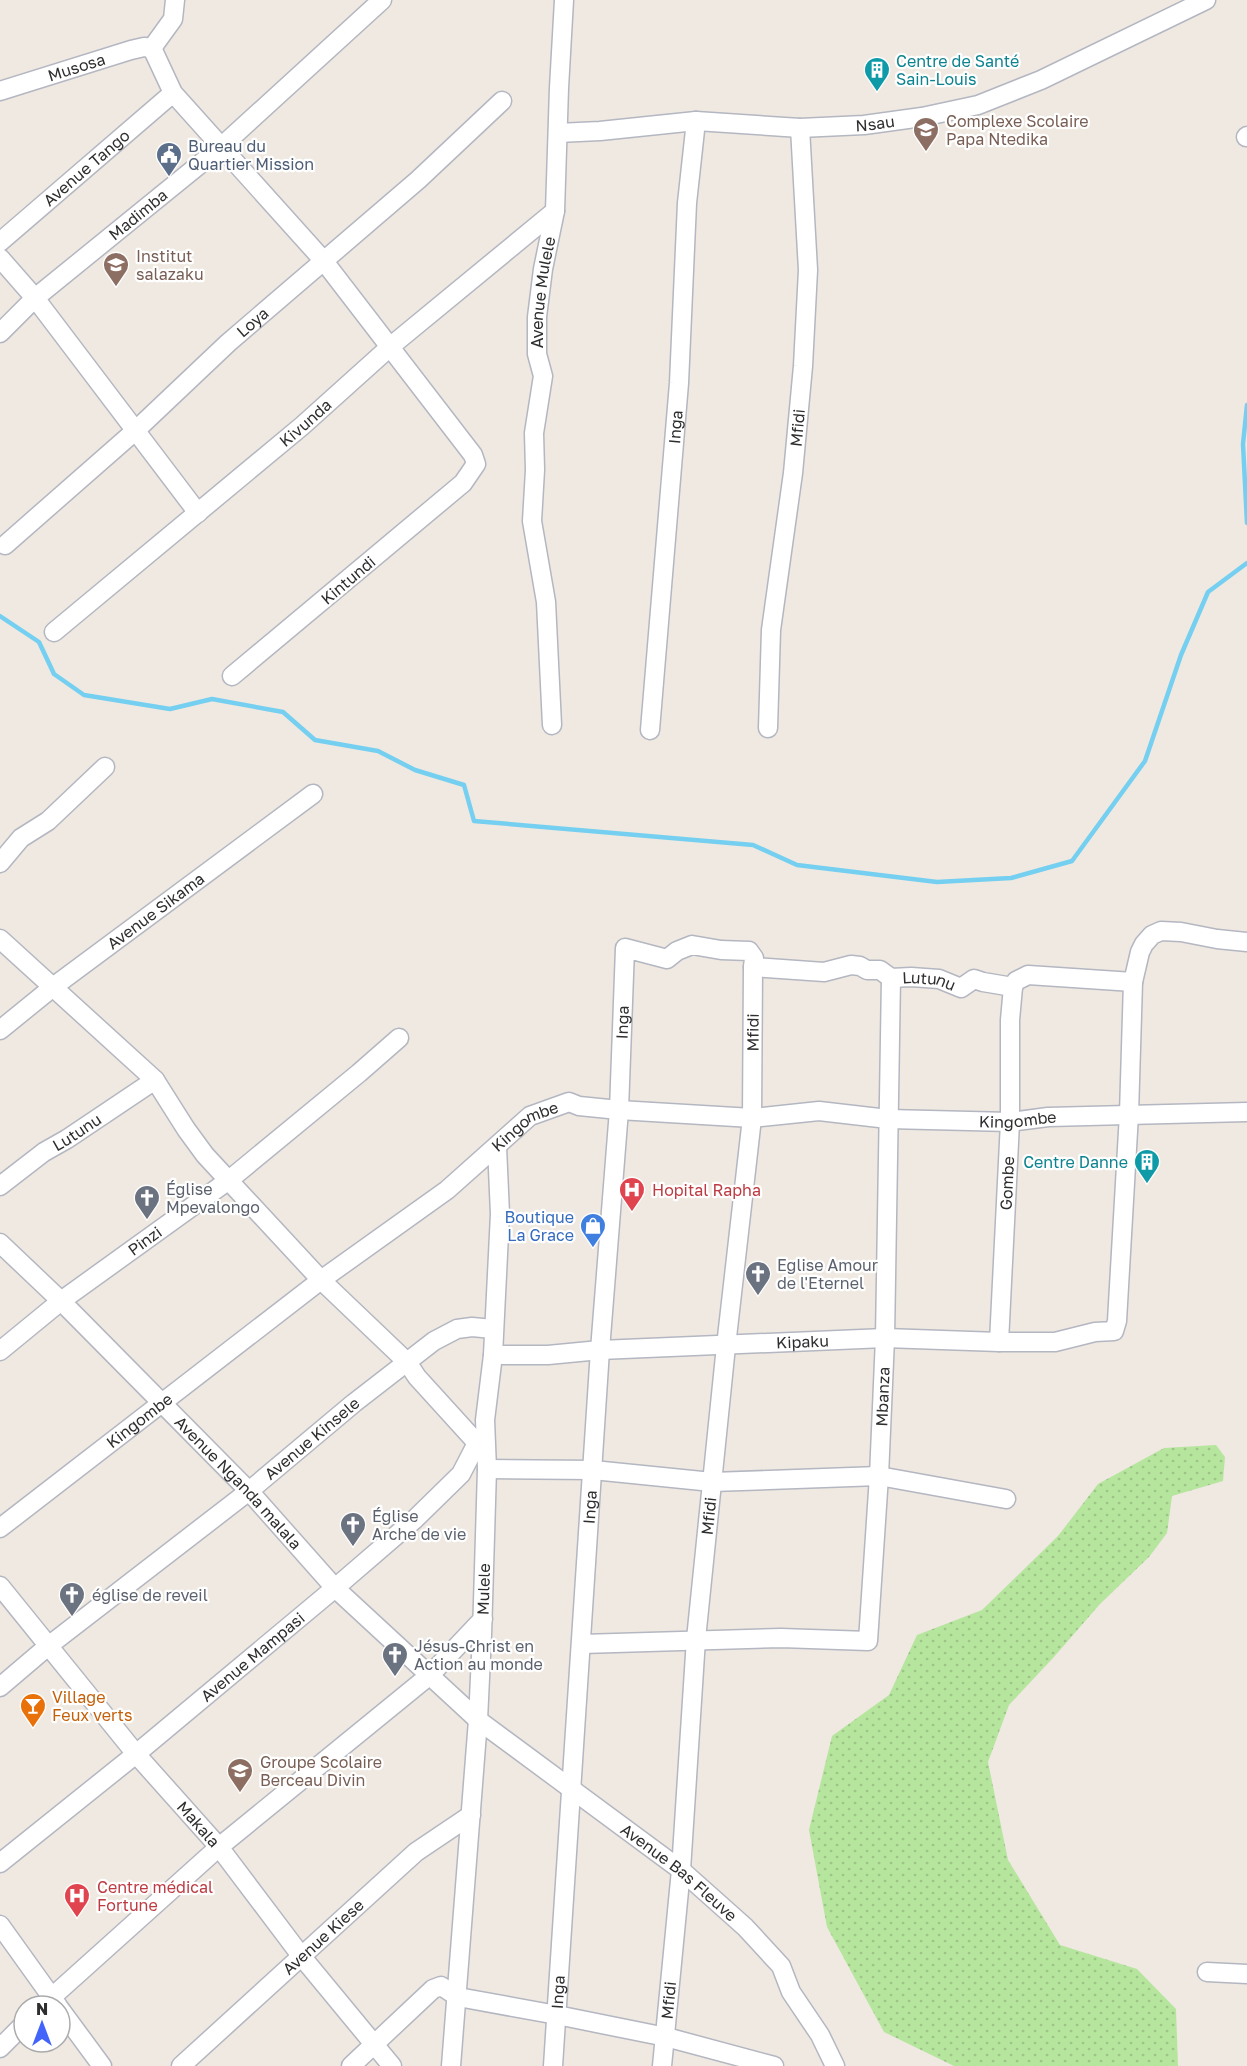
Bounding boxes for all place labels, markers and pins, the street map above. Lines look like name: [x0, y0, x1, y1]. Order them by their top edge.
place label: Centre de Santé Sain-Louis: [896, 51, 1019, 89]
building icon: Centre de Santé Sain-Louis: [862, 55, 892, 93]
place label: Complexe Scolaire Papa Ntedika: [946, 111, 1089, 149]
school or university icon: Complexe Scolaire Papa Ntedika: [911, 115, 941, 153]
place label: Bureau du Quartier Mission: [188, 136, 314, 174]
public building icon: Bureau du Quartier Mission: [154, 140, 184, 178]
place label: Institut salazaku: [136, 246, 204, 284]
school or university icon: Institut salazaku: [101, 250, 131, 288]
building icon: Centre Danne: [1132, 1147, 1162, 1185]
place label: Centre Danne: [1023, 1152, 1128, 1172]
hospital icon: Hopital Rapha: [617, 1175, 647, 1213]
place label: Église Mpevalongo: [166, 1179, 260, 1217]
place label: Hopital Rapha: [652, 1180, 761, 1200]
church icon: Église Mpevalongo: [132, 1183, 162, 1221]
place label: Boutique La Grace: [505, 1207, 574, 1245]
shop icon: Boutique La Grace: [578, 1211, 608, 1249]
place label: Eglise Amour de l'Eternel: [777, 1255, 878, 1293]
church icon: Eglise Amour de l'Eternel: [743, 1259, 773, 1297]
place label: Église Arche de vie: [372, 1506, 466, 1544]
church icon: Église Arche de vie: [338, 1510, 368, 1548]
church icon: église de reveil: [57, 1580, 87, 1618]
place label: église de reveil: [92, 1585, 208, 1605]
place label: Jésus-Christ en Action au monde: [414, 1636, 543, 1674]
church icon: Jésus-Christ en Action au monde: [380, 1640, 410, 1678]
place label: Village Feux verts: [52, 1687, 132, 1725]
bar icon: Village Feux verts: [18, 1691, 48, 1729]
place label: Groupe Scolaire Berceau Divin: [260, 1752, 382, 1790]
school or university icon: Groupe Scolaire Berceau Divin: [225, 1756, 255, 1794]
place label: Centre médical Fortune: [97, 1877, 213, 1915]
hospital icon: Centre médical Fortune: [62, 1881, 92, 1919]

